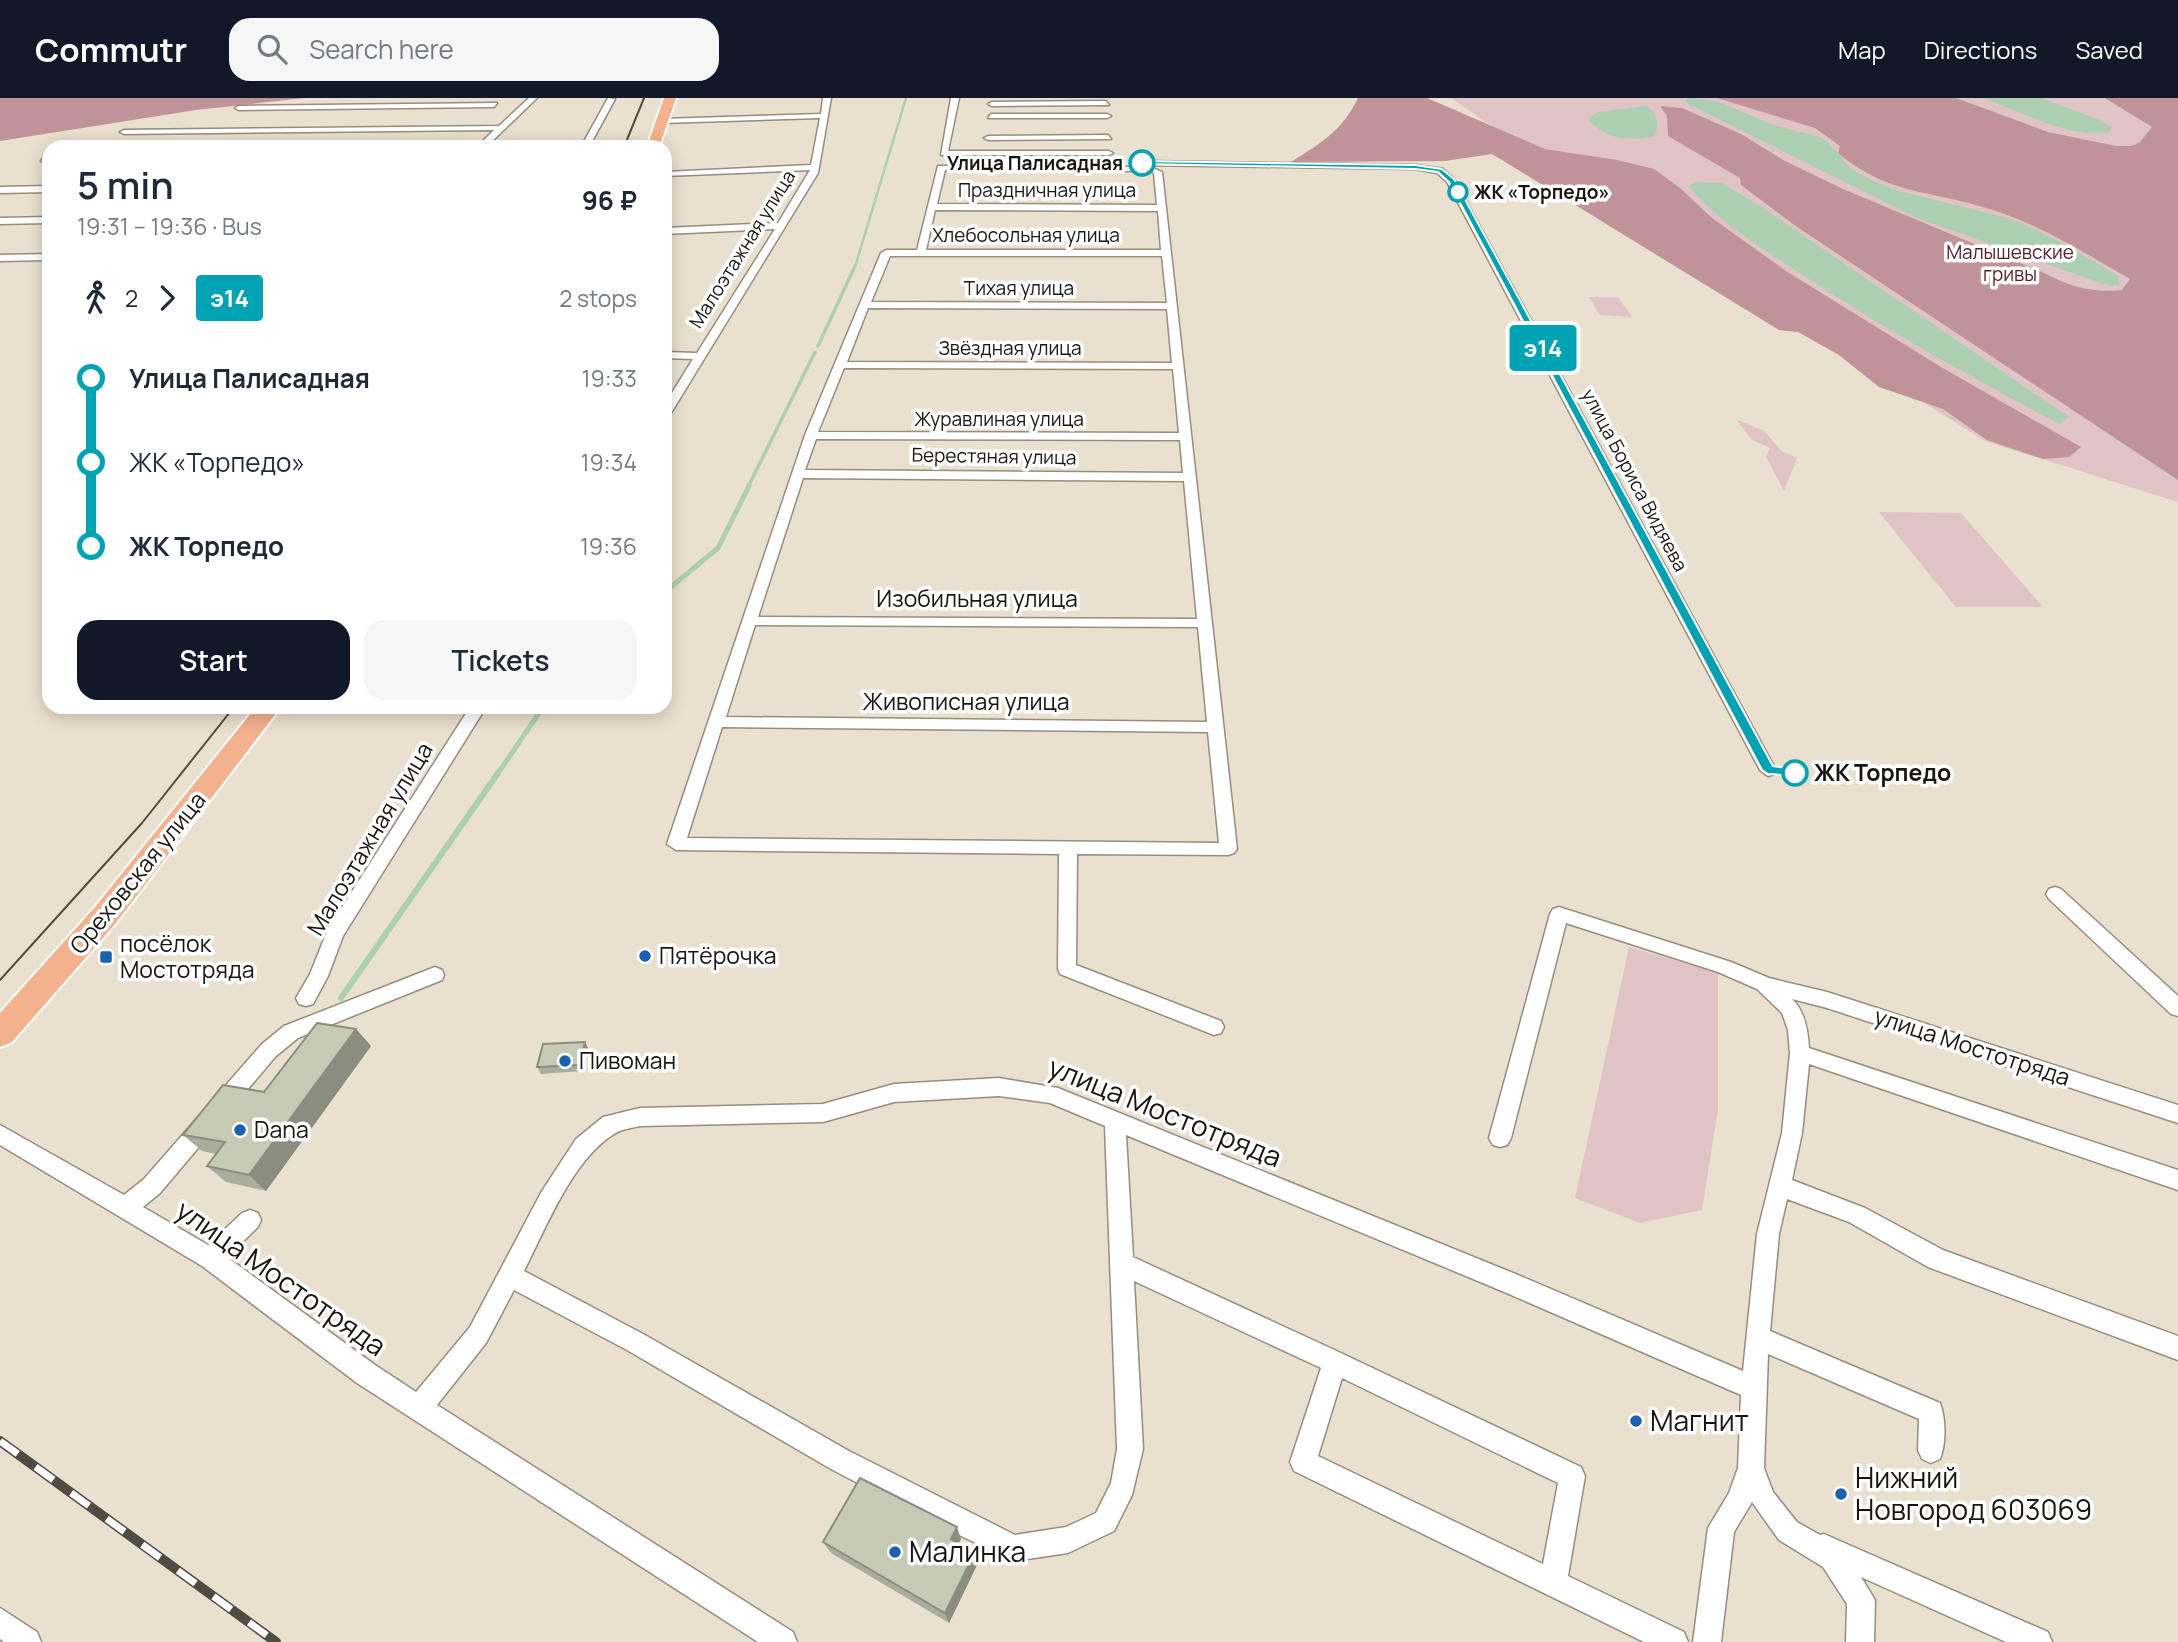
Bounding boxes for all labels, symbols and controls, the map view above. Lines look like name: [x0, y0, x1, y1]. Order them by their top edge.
search box: [229, 18, 719, 81]
text: Commutr: [35, 27, 187, 72]
icon: search: [253, 30, 291, 68]
text: Search here: [309, 31, 454, 67]
text: Map: [1838, 33, 1886, 66]
text: Directions: [1924, 33, 2037, 66]
text: Saved: [2075, 33, 2143, 66]
place label: Улица Палисадная: [947, 150, 1123, 176]
marker: Улица Палисадная: [1129, 150, 1155, 176]
text: 5 min: [77, 158, 174, 210]
street label: Малоэтажная улица: [683, 165, 801, 333]
street label: Праздничная улица: [958, 177, 1136, 203]
place label: ЖК «Торпедо»: [1474, 179, 1610, 205]
text: 96 ₽: [582, 182, 637, 218]
marker: ЖК «Торпедо»: [1448, 182, 1468, 202]
text: 19:31 – 19:36 · Bus: [77, 210, 262, 242]
street label: Хлебосольная улица: [932, 222, 1120, 248]
park label: Малышевские гривы: [1946, 239, 2074, 287]
street label: Тихая улица: [964, 275, 1074, 301]
icon: walk: [77, 279, 115, 317]
icon: forward: [148, 279, 186, 317]
text: э14: [210, 281, 249, 314]
text: 2: [125, 282, 138, 314]
text: 2 stops: [559, 282, 637, 314]
line badge: э14: [1503, 325, 1583, 371]
text: э14: [1524, 331, 1562, 364]
street label: Звёздная улица: [939, 335, 1082, 361]
text: Улица Палисадная: [129, 360, 370, 396]
text: 19:33: [581, 362, 637, 394]
street label: улица Бориса Видяева: [1576, 384, 1694, 576]
street label: Журавлиная улица: [914, 406, 1084, 432]
street label: Берестяная улица: [911, 442, 1077, 470]
text: ЖК «Торпедо»: [129, 444, 305, 480]
text: 19:34: [581, 446, 637, 478]
text: ЖК Торпедо: [129, 528, 284, 564]
text: 19:36: [580, 530, 637, 562]
street label: Изобильная улица: [876, 582, 1078, 614]
button: Start: [77, 620, 350, 700]
button: Tickets: [364, 620, 637, 700]
street label: Живописная улица: [862, 685, 1070, 717]
street label: Малоэтажная улица: [299, 736, 440, 941]
place label: ЖК Торпедо: [1814, 756, 1951, 788]
marker: ЖК Торпедо: [1782, 760, 1808, 786]
street label: Ореховская улица: [62, 785, 213, 960]
place label: посёлок Мостотряда: [120, 927, 255, 985]
place label: Пятёрочка: [659, 939, 777, 971]
marker: Пятёрочка: [637, 948, 653, 964]
marker: посёлок Мостотряда: [98, 949, 114, 965]
street label: улица Мостотряда: [1870, 999, 2074, 1093]
place label: Пивоман: [579, 1044, 676, 1076]
street label: улица Мостотряда: [1043, 1047, 1288, 1175]
marker: Пивоман: [557, 1053, 573, 1069]
place label: Dana: [254, 1113, 309, 1145]
marker: Dana: [232, 1122, 248, 1138]
street label: улица Мостотряда: [169, 1190, 394, 1364]
place label: Магнит: [1650, 1401, 1749, 1439]
marker: Магнит: [1628, 1413, 1644, 1429]
place label: Нижний Новгород 603069: [1855, 1458, 2092, 1528]
marker: Нижний Новгород 603069: [1833, 1486, 1849, 1502]
place label: Малинка: [909, 1532, 1026, 1570]
marker: Малинка: [887, 1544, 903, 1560]

